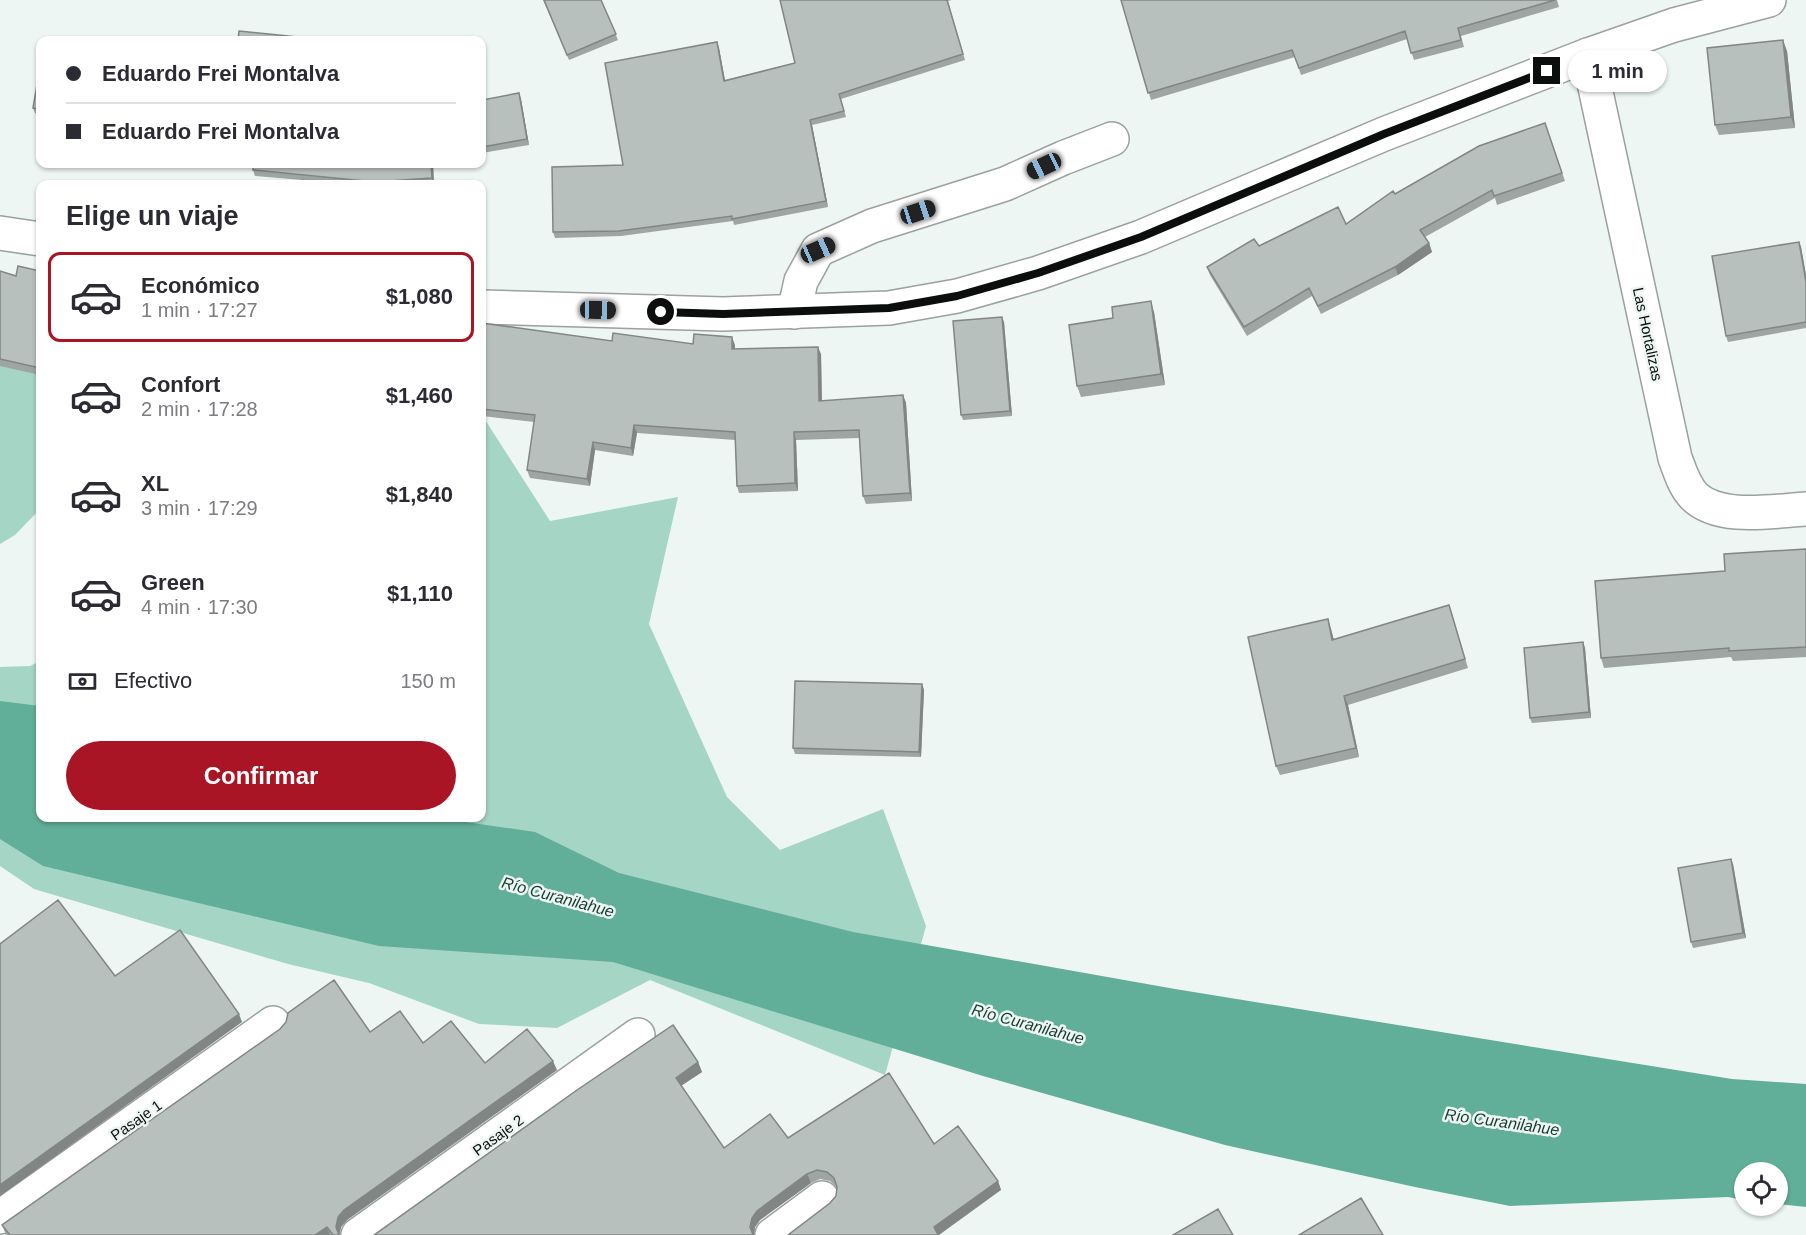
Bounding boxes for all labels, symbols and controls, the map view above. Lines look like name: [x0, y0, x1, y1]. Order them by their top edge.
callout: 1 min: [1568, 50, 1667, 92]
route end: [1533, 57, 1560, 84]
text: 1 min: [1591, 60, 1644, 82]
text: Eduardo Frei Montalva: [102, 61, 339, 86]
text: Eduardo Frei Montalva: [102, 119, 339, 144]
car: [1024, 150, 1064, 182]
car: [898, 198, 938, 226]
text: Elige un viaje: [66, 201, 239, 231]
car: [798, 234, 838, 266]
icon: car: [69, 270, 123, 324]
text: Económico: [141, 273, 260, 298]
text: $1,080: [386, 284, 453, 309]
street label: Las Hortalizas: [1630, 286, 1666, 382]
route start: [647, 298, 674, 325]
text: 1 min · 17:27: [141, 299, 258, 321]
car: [580, 301, 616, 319]
icon: car: [69, 369, 123, 423]
text: Confort: [141, 372, 220, 397]
text: $1,460: [386, 383, 453, 408]
text: 2 min · 17:28: [141, 398, 258, 420]
icon: car: [69, 468, 123, 522]
text: XL: [141, 471, 169, 496]
text: $1,840: [386, 482, 453, 507]
text: 3 min · 17:29: [141, 497, 258, 519]
icon: car: [69, 567, 123, 621]
text: Green: [141, 570, 205, 595]
text: $1,110: [387, 581, 453, 606]
text: 4 min · 17:30: [141, 596, 258, 618]
icon: cash: [66, 665, 99, 698]
text: Efectivo: [114, 668, 192, 693]
text: 150 m: [400, 670, 456, 692]
button: Confirmar: [66, 741, 456, 810]
water label: Río Curanilahue: [500, 874, 616, 920]
water label: Río Curanilahue: [970, 1001, 1086, 1047]
street label: Pasaje 1: [107, 1096, 165, 1144]
water label: Río Curanilahue: [1444, 1106, 1561, 1138]
street label: Pasaje 2: [469, 1111, 527, 1159]
map controls: [1734, 1162, 1788, 1216]
button: locate: [1734, 1162, 1788, 1216]

